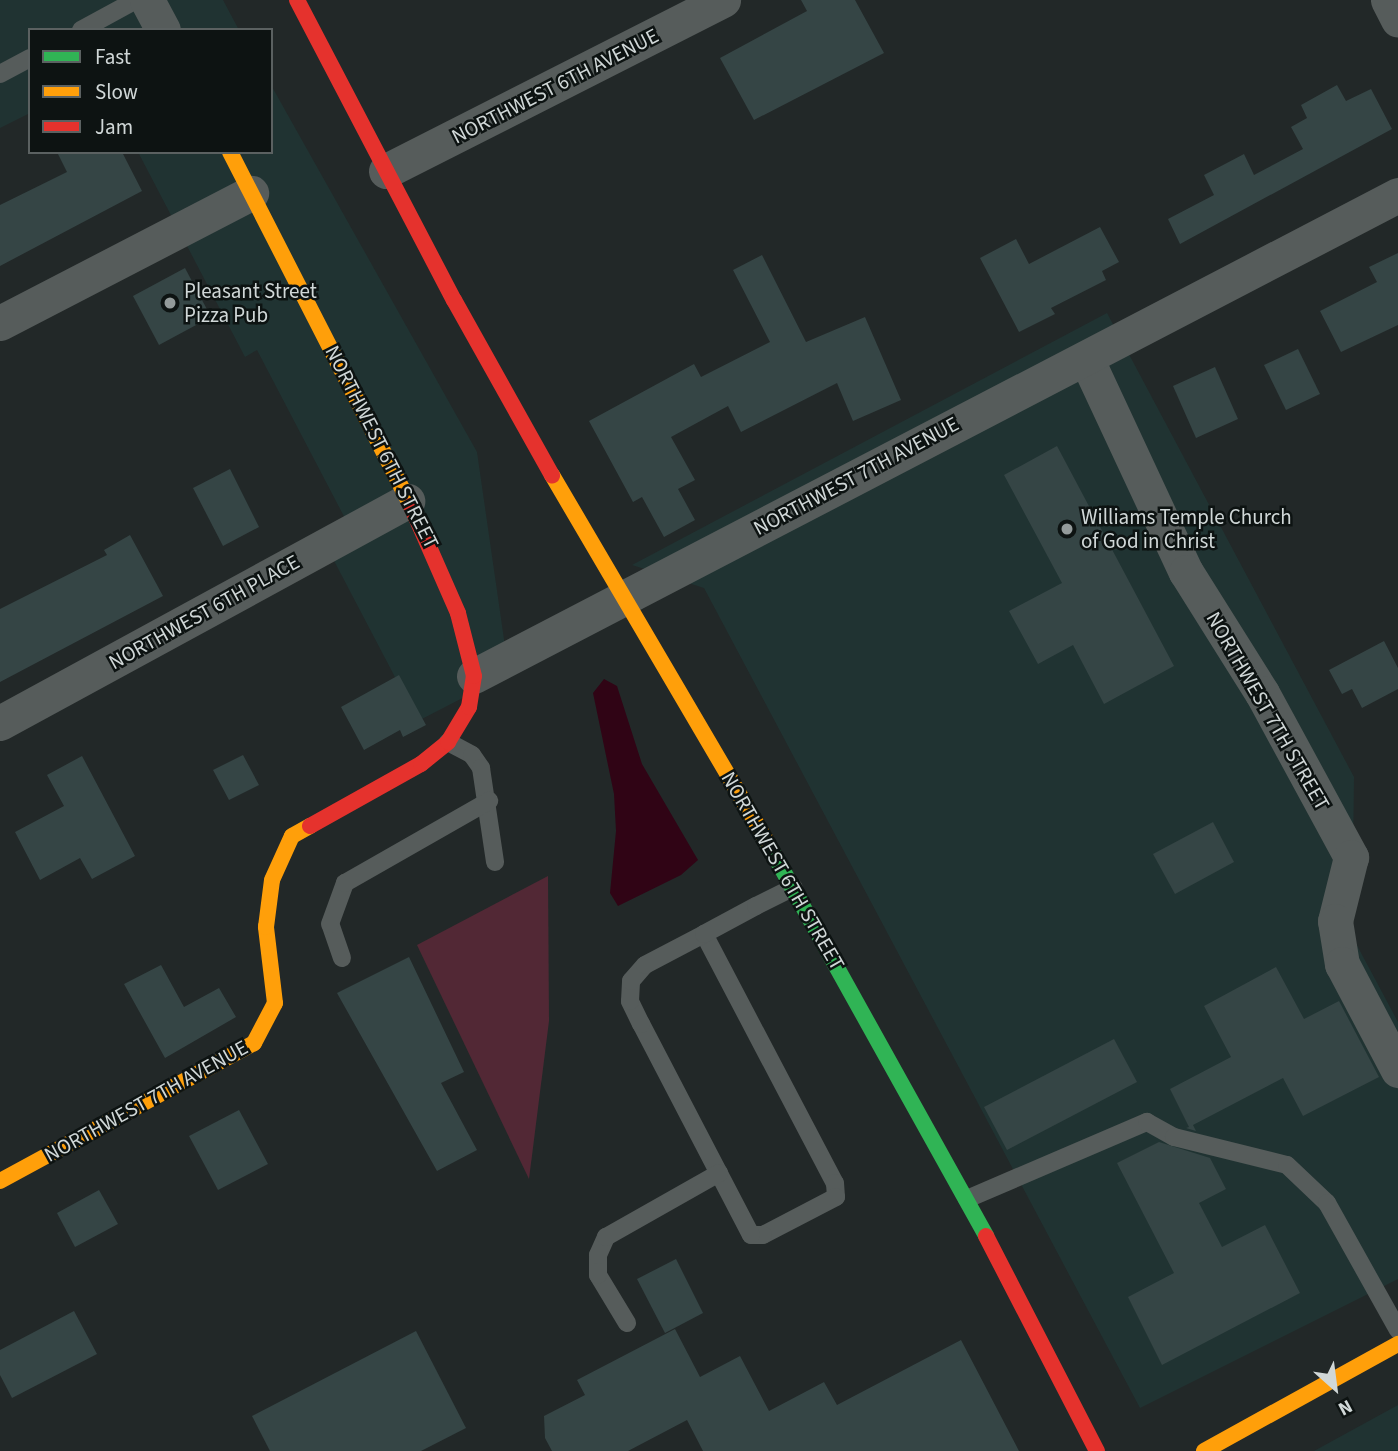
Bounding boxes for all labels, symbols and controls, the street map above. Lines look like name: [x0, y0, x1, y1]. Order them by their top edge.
street label: NORTHWEST 6TH AVENUE: [447, 23, 663, 149]
legend: [28, 28, 273, 154]
text: Fast: [95, 42, 131, 72]
text: Slow: [95, 77, 138, 107]
text: Jam: [95, 112, 133, 142]
place label: Pleasant Street Pizza Pub: [184, 278, 317, 328]
marker: Pleasant Street Pizza Pub: [162, 295, 178, 311]
street label: NORTHWEST 6TH STREET: [320, 341, 444, 553]
street label: NORTHWEST 7TH AVENUE: [749, 411, 963, 541]
place label: Williams Temple Church of God in Christ: [1081, 504, 1292, 554]
marker: Williams Temple Church of God in Christ: [1059, 521, 1075, 537]
street label: NORTHWEST 6TH PLACE: [104, 549, 304, 675]
street label: NORTHWEST 7TH STREET: [1201, 607, 1335, 815]
street label: NORTHWEST 6TH STREET: [716, 767, 850, 975]
street label: NORTHWEST 7TH AVENUE: [40, 1035, 252, 1167]
north arrow: [1300, 1353, 1370, 1423]
text: N: [1333, 1392, 1357, 1422]

